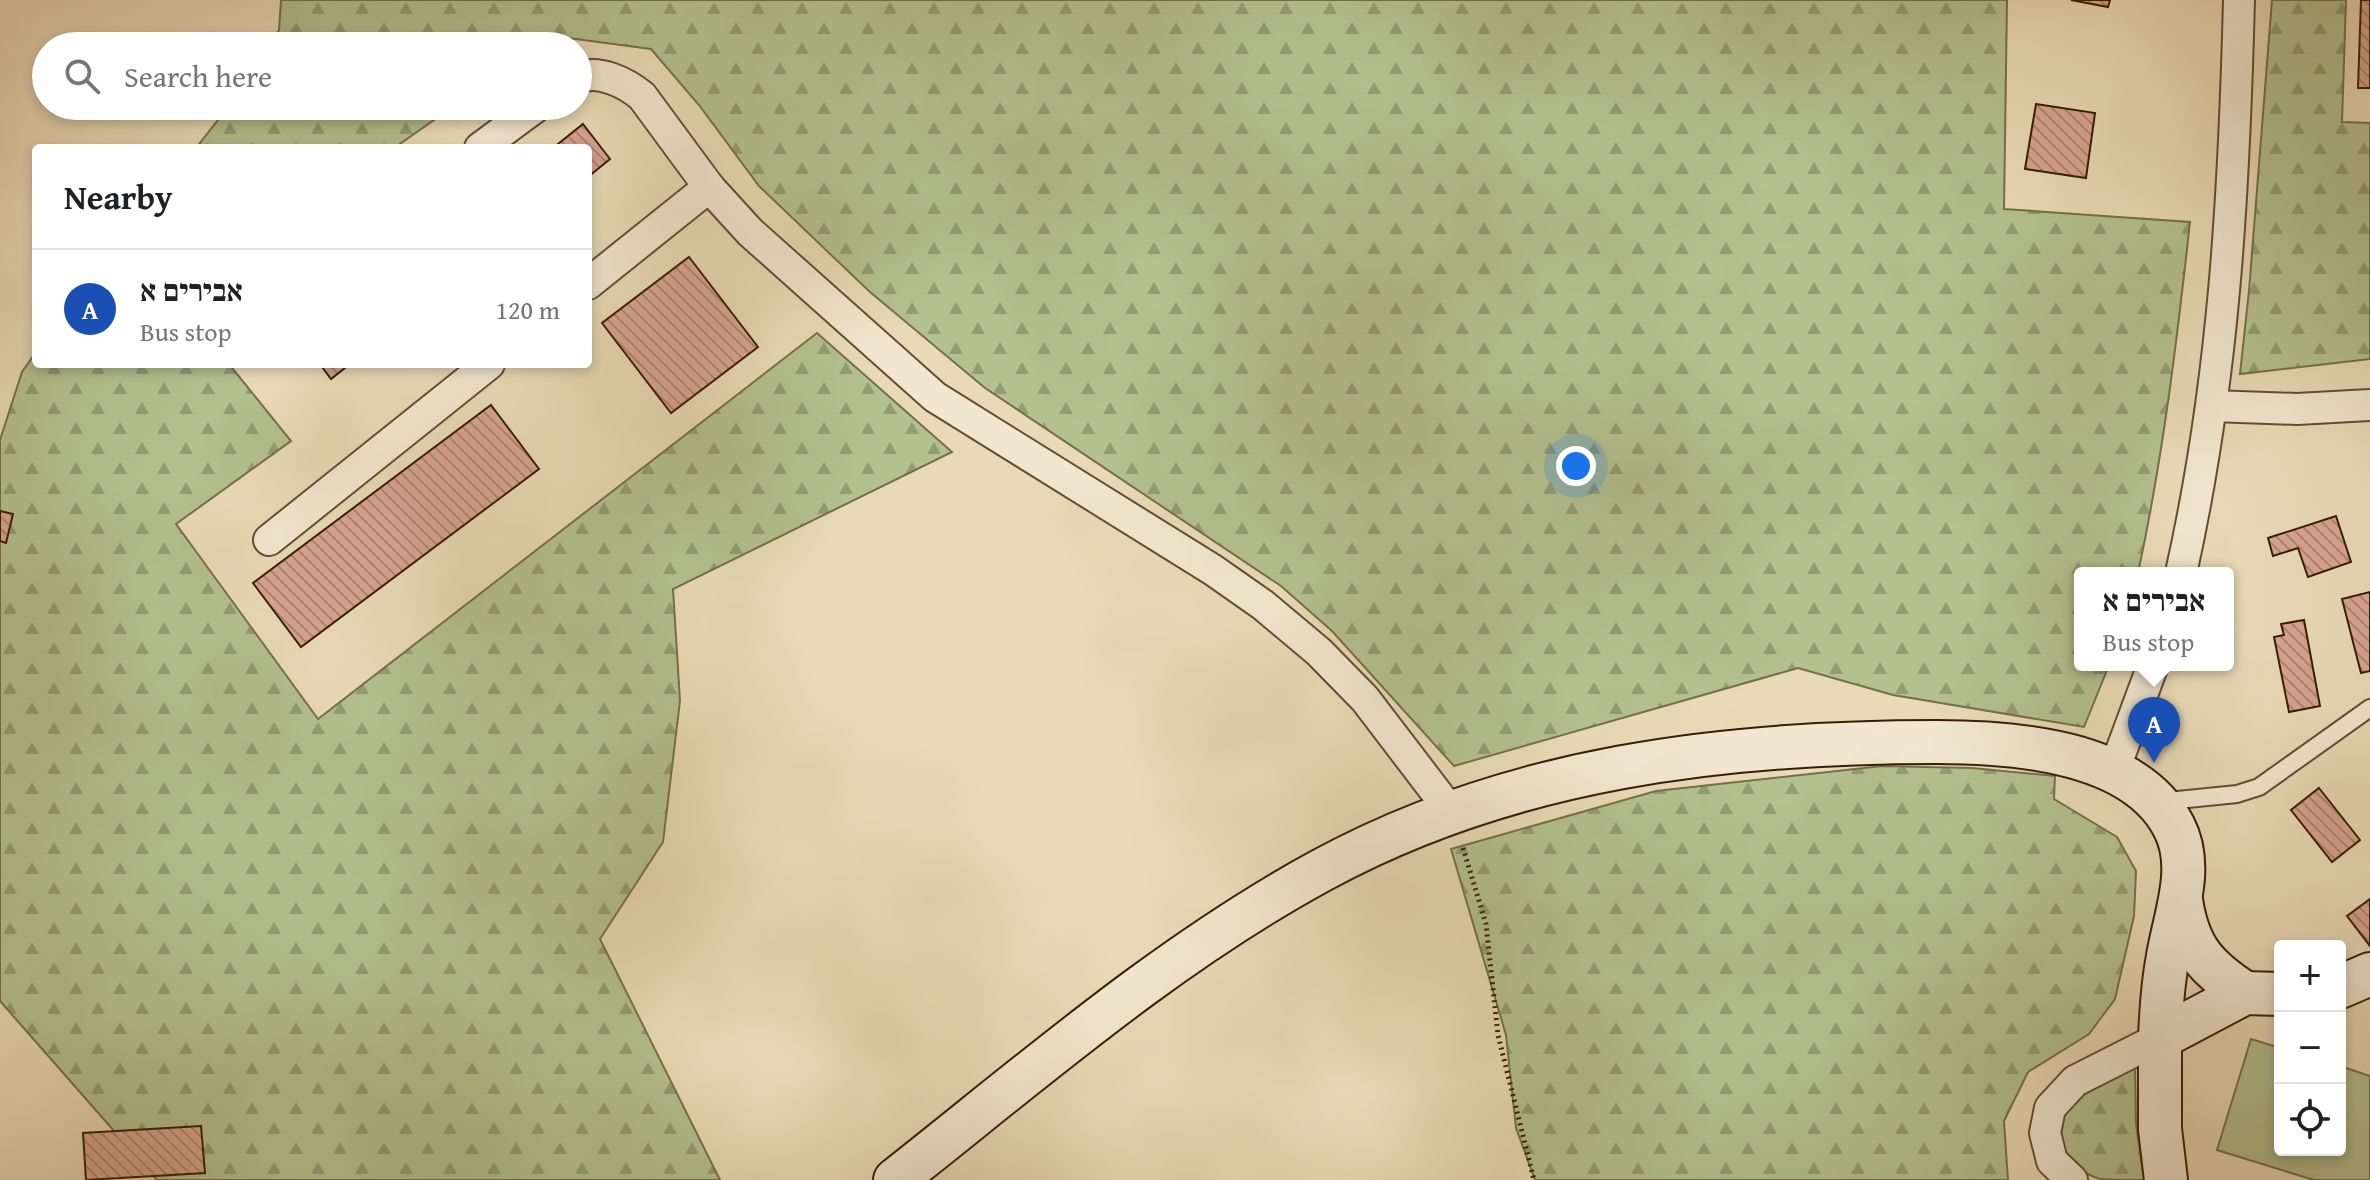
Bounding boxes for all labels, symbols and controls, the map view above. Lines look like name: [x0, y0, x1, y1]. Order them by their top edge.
search box: [32, 32, 592, 120]
icon: search: [60, 54, 104, 98]
text: Search here: [124, 54, 272, 98]
text: Nearby: [64, 172, 173, 221]
text: אבירים א: [140, 268, 243, 312]
text: A: [82, 290, 98, 329]
text: 120 m: [495, 290, 560, 329]
text: Bus stop: [140, 312, 232, 351]
your location: [1556, 446, 1596, 486]
popup: [2074, 567, 2234, 671]
text: אבירים א: [2103, 578, 2205, 622]
text: Bus stop: [2103, 622, 2194, 661]
pin: A: [2128, 697, 2180, 763]
map controls: [2274, 940, 2346, 1156]
button: +: [2274, 940, 2346, 1012]
button: −: [2274, 1012, 2346, 1084]
button: locate: [2274, 1084, 2346, 1156]

